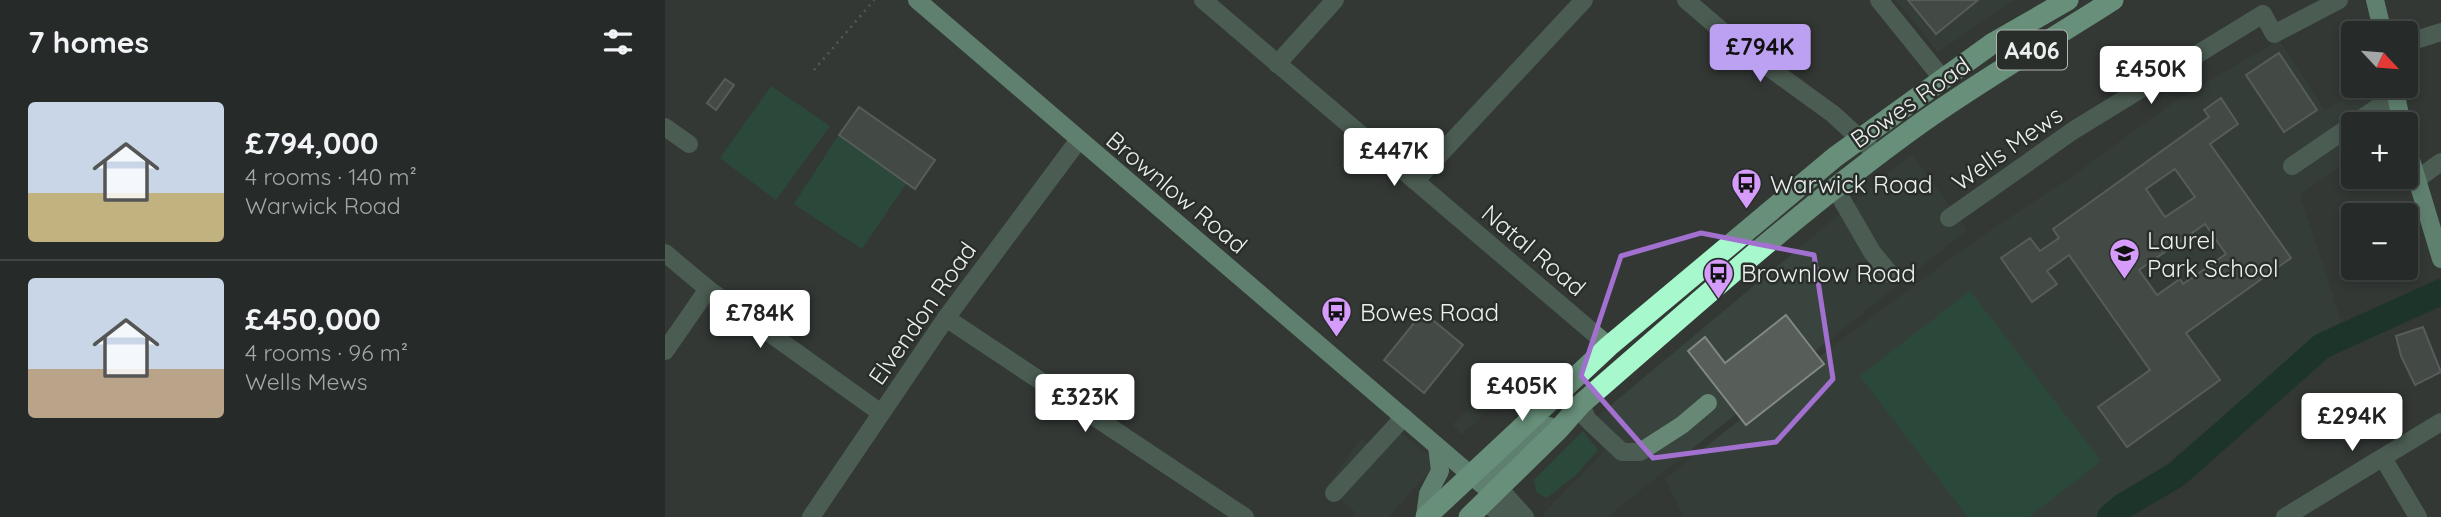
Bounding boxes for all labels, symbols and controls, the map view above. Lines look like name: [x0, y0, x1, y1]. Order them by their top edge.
north arrow: [2341, 21, 2419, 98]
map controls: [2341, 21, 2418, 280]
text: 7 homes: [28, 23, 149, 61]
icon: filters: [599, 23, 637, 61]
pin: £794K: [1711, 24, 1809, 84]
road number: A406: [1997, 31, 2067, 70]
text: £794K: [1726, 32, 1794, 61]
pin: £450K: [2102, 46, 2200, 106]
street label: Bowes Road: [1844, 50, 1976, 154]
text: £450K: [2116, 54, 2186, 83]
street label: Wells Mews: [1946, 99, 2068, 197]
button: +: [2341, 112, 2418, 189]
text: £794,000: [245, 124, 378, 162]
street label: Brownlow Road: [1100, 124, 1254, 260]
pin: £447K: [1345, 128, 1443, 188]
icon: home: [84, 130, 168, 214]
text: £447K: [1360, 136, 1428, 165]
text: 4 rooms · 140 m²: [245, 162, 417, 191]
bus stop icon: Warwick Road: [1730, 167, 1764, 211]
place label: Warwick Road: [1770, 169, 1933, 199]
text: Warwick Road: [245, 191, 401, 220]
street label: Natal Road: [1476, 198, 1592, 302]
button: −: [2341, 203, 2418, 280]
place label: Laurel Park School: [2147, 225, 2278, 283]
street label: Elvendon Road: [862, 236, 982, 390]
school or university icon: Laurel Park School: [2107, 237, 2141, 281]
bus stop icon: Brownlow Road: [1701, 256, 1735, 300]
place label: Brownlow Road: [1741, 258, 1916, 288]
pin: £784K: [711, 290, 809, 350]
bus stop icon: Bowes Road: [1320, 295, 1354, 339]
place label: Bowes Road: [1360, 297, 1499, 327]
text: £784K: [726, 298, 794, 327]
text: £450,000: [245, 300, 381, 338]
icon: home: [84, 306, 168, 390]
text: 4 rooms · 96 m²: [245, 338, 408, 367]
pin: £405K: [1473, 364, 1571, 423]
text: Wells Mews: [245, 367, 368, 396]
text: £405K: [1487, 371, 1557, 400]
pin: £323K: [1036, 374, 1134, 434]
text: £323K: [1051, 382, 1119, 411]
pin: £294K: [2303, 393, 2401, 453]
text: £294K: [2317, 401, 2387, 430]

